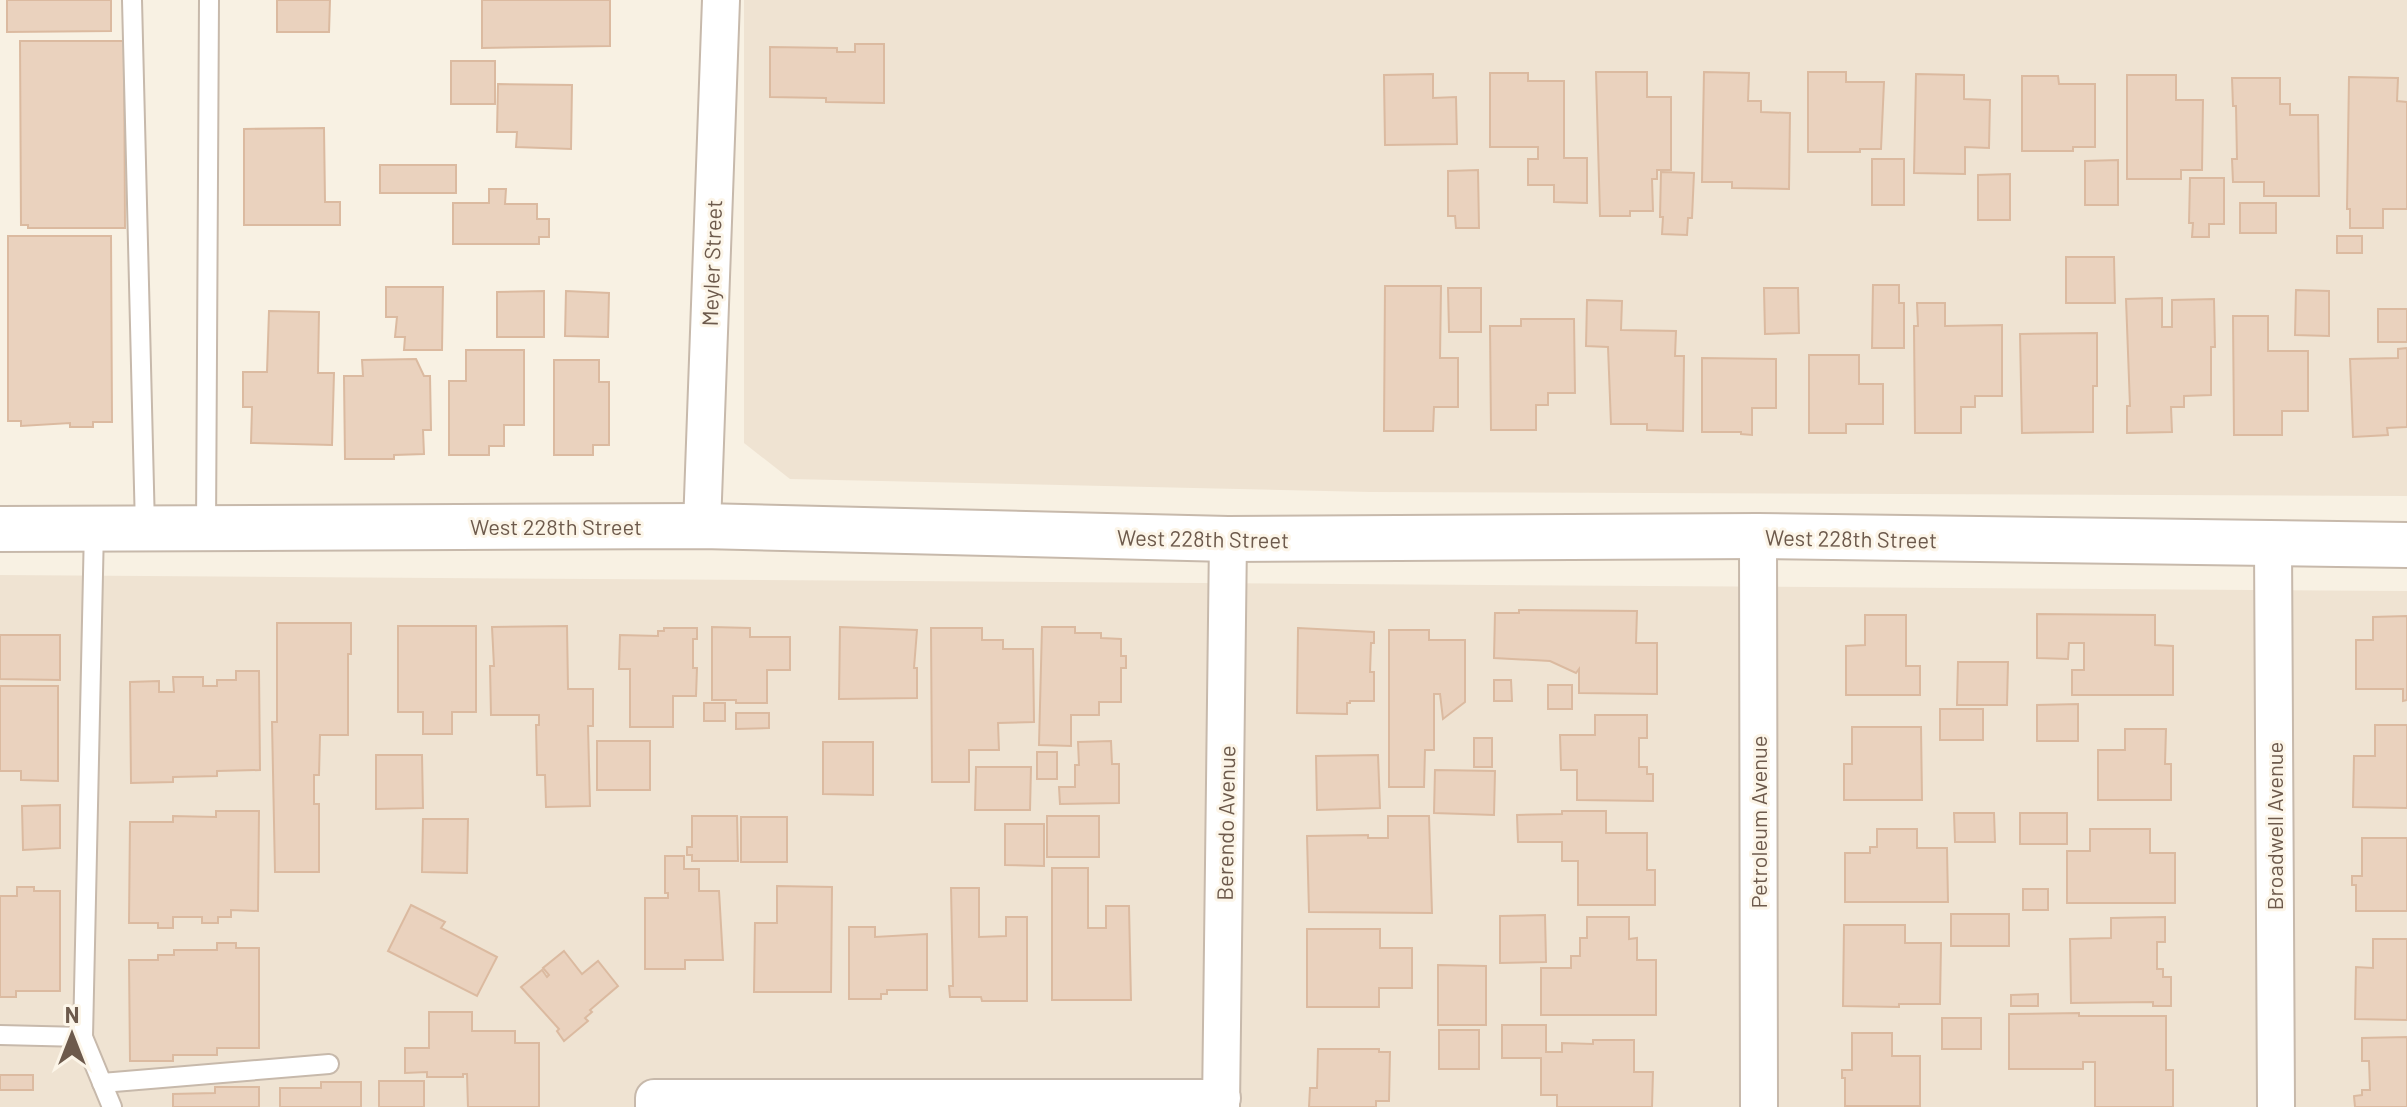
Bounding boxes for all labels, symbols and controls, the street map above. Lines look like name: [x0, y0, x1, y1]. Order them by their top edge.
street label: Meyler Street: [696, 199, 726, 327]
street label: West 228th Street: [470, 513, 642, 539]
street label: West 228th Street: [1117, 524, 1289, 552]
street label: West 228th Street: [1765, 524, 1937, 552]
street label: Petroleum Avenue: [1745, 735, 1771, 909]
street label: Broadwell Avenue: [2261, 742, 2287, 910]
street label: Berendo Avenue: [1211, 745, 1239, 901]
north arrow: [32, 995, 112, 1075]
text: N: [65, 1001, 79, 1027]

